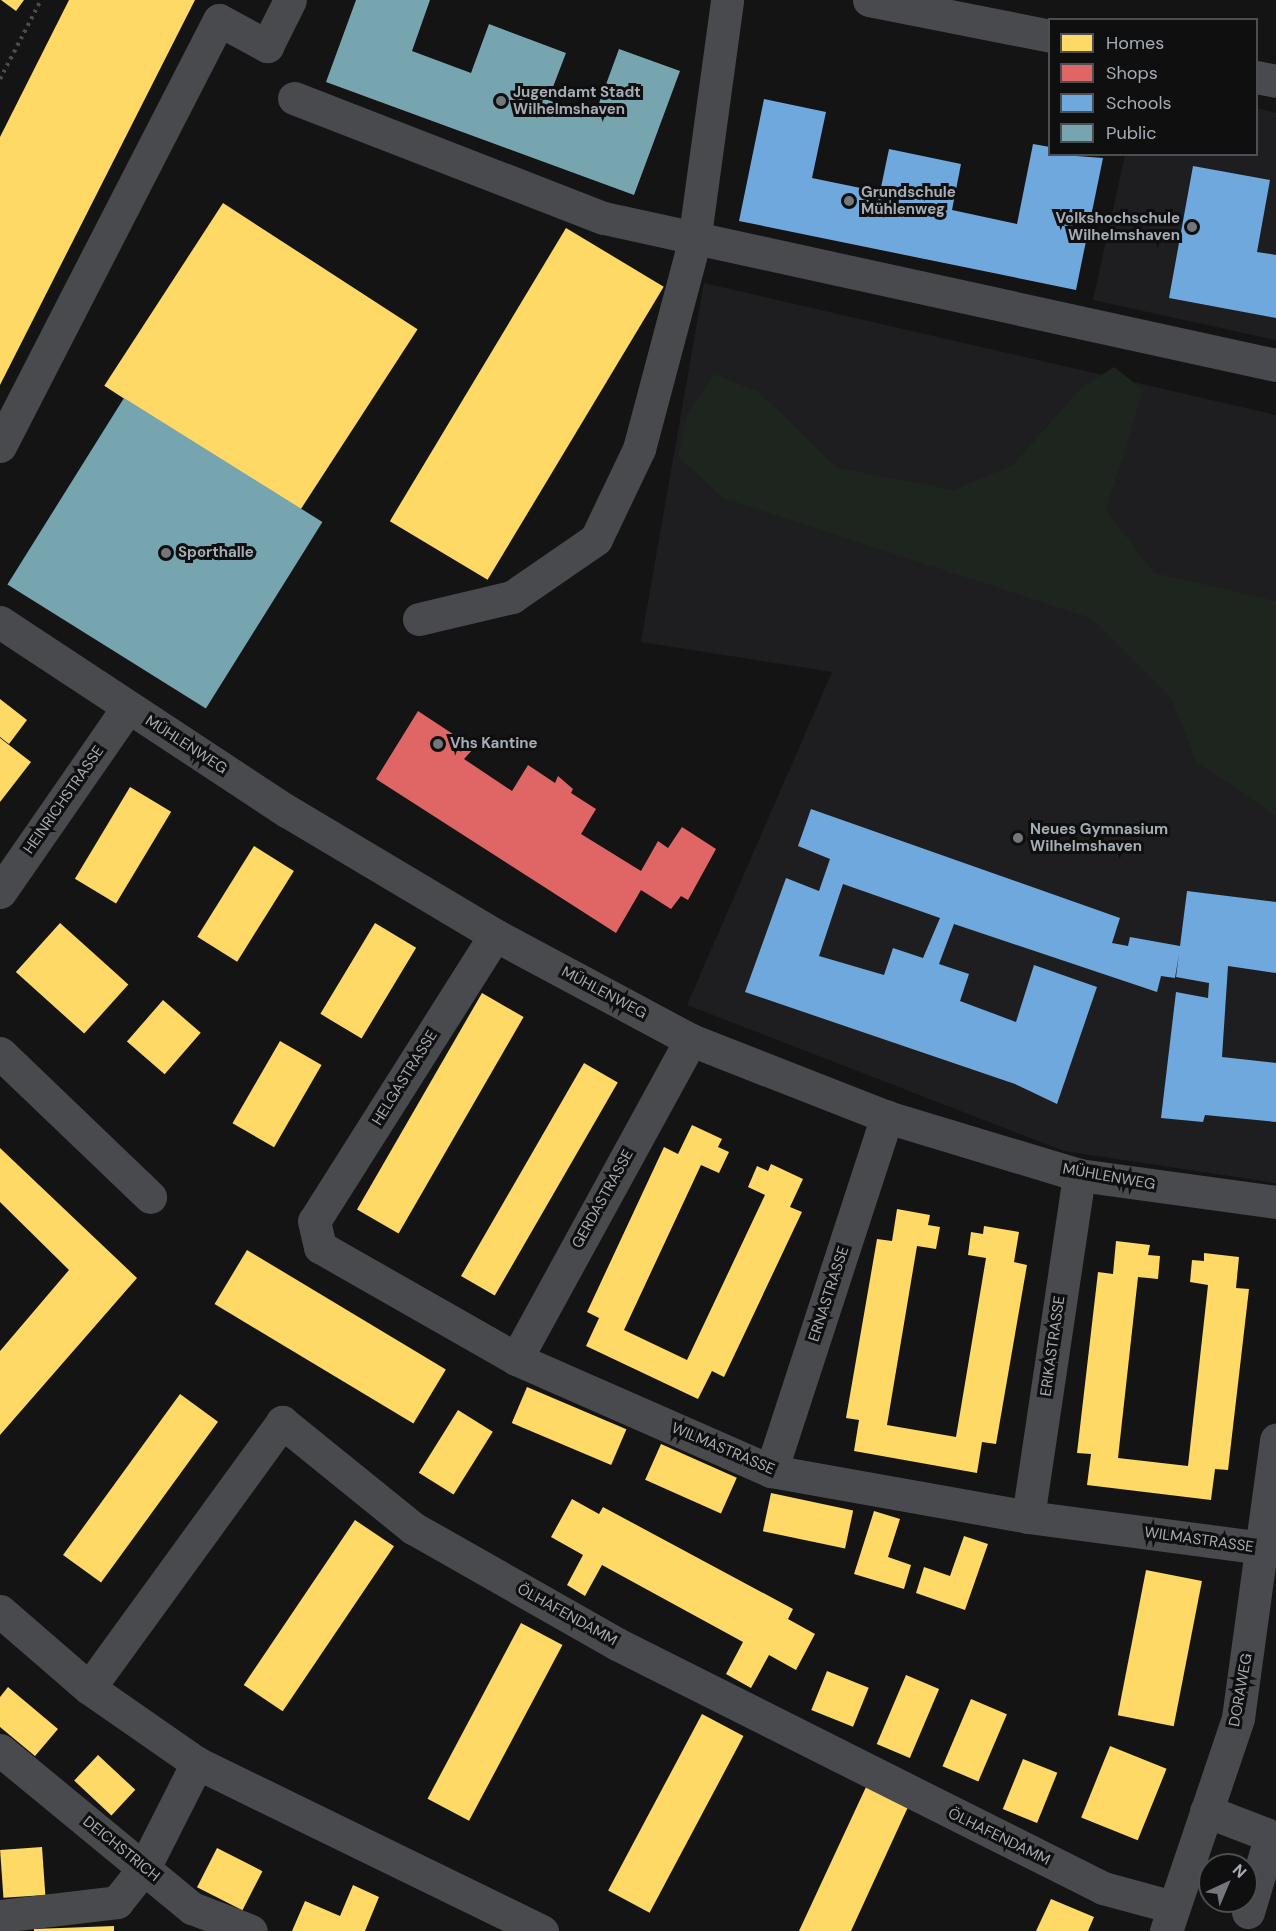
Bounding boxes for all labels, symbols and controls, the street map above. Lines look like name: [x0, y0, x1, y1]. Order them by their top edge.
legend: [1048, 18, 1258, 156]
text: Homes: [1106, 31, 1164, 55]
text: Shops: [1106, 61, 1158, 85]
place label: Jugendamt Stadt Wilhelmshaven: [513, 83, 641, 118]
text: Schools: [1106, 91, 1171, 115]
marker: Jugendamt Stadt Wilhelmshaven: [494, 94, 508, 108]
text: Public: [1106, 121, 1157, 145]
place label: Grundschule Mühlenweg: [861, 183, 956, 218]
marker: Grundschule Mühlenweg: [842, 194, 856, 208]
place label: Volkshochschule Wilhelmshaven: [1055, 209, 1180, 244]
marker: Volkshochschule Wilhelmshaven: [1185, 220, 1199, 234]
place label: Sporthalle: [178, 544, 254, 562]
marker: Sporthalle: [159, 546, 173, 560]
street label: MÜHLENWEG: [142, 712, 230, 778]
place label: Vhs Kantine: [450, 735, 538, 753]
marker: Vhs Kantine: [431, 737, 445, 751]
street label: HEINRICHSTRASSE: [20, 743, 108, 857]
place label: Neues Gymnasium Wilhelmshaven: [1030, 820, 1168, 855]
marker: Neues Gymnasium Wilhelmshaven: [1011, 831, 1025, 845]
street label: MÜHLENWEG: [558, 963, 650, 1023]
street label: HELGASTRASSE: [369, 1027, 441, 1129]
street label: GERDASTRASSE: [568, 1147, 638, 1251]
street label: MÜHLENWEG: [1061, 1160, 1157, 1194]
street label: ERNASTRASSE: [805, 1244, 853, 1344]
street label: ERIKASTRASSE: [1037, 1295, 1069, 1397]
street label: WILMASTRASSE: [669, 1419, 777, 1479]
street label: WILMASTRASSE: [1143, 1523, 1255, 1557]
street label: ÖLHAFENDAMM: [514, 1580, 620, 1650]
street label: DORAWEG: [1226, 1652, 1256, 1728]
street label: ÖLHAFENDAMM: [945, 1805, 1053, 1869]
street label: DEICHSTRICH: [79, 1813, 163, 1885]
north arrow: [1198, 1853, 1258, 1913]
text: N: [1228, 1860, 1251, 1883]

